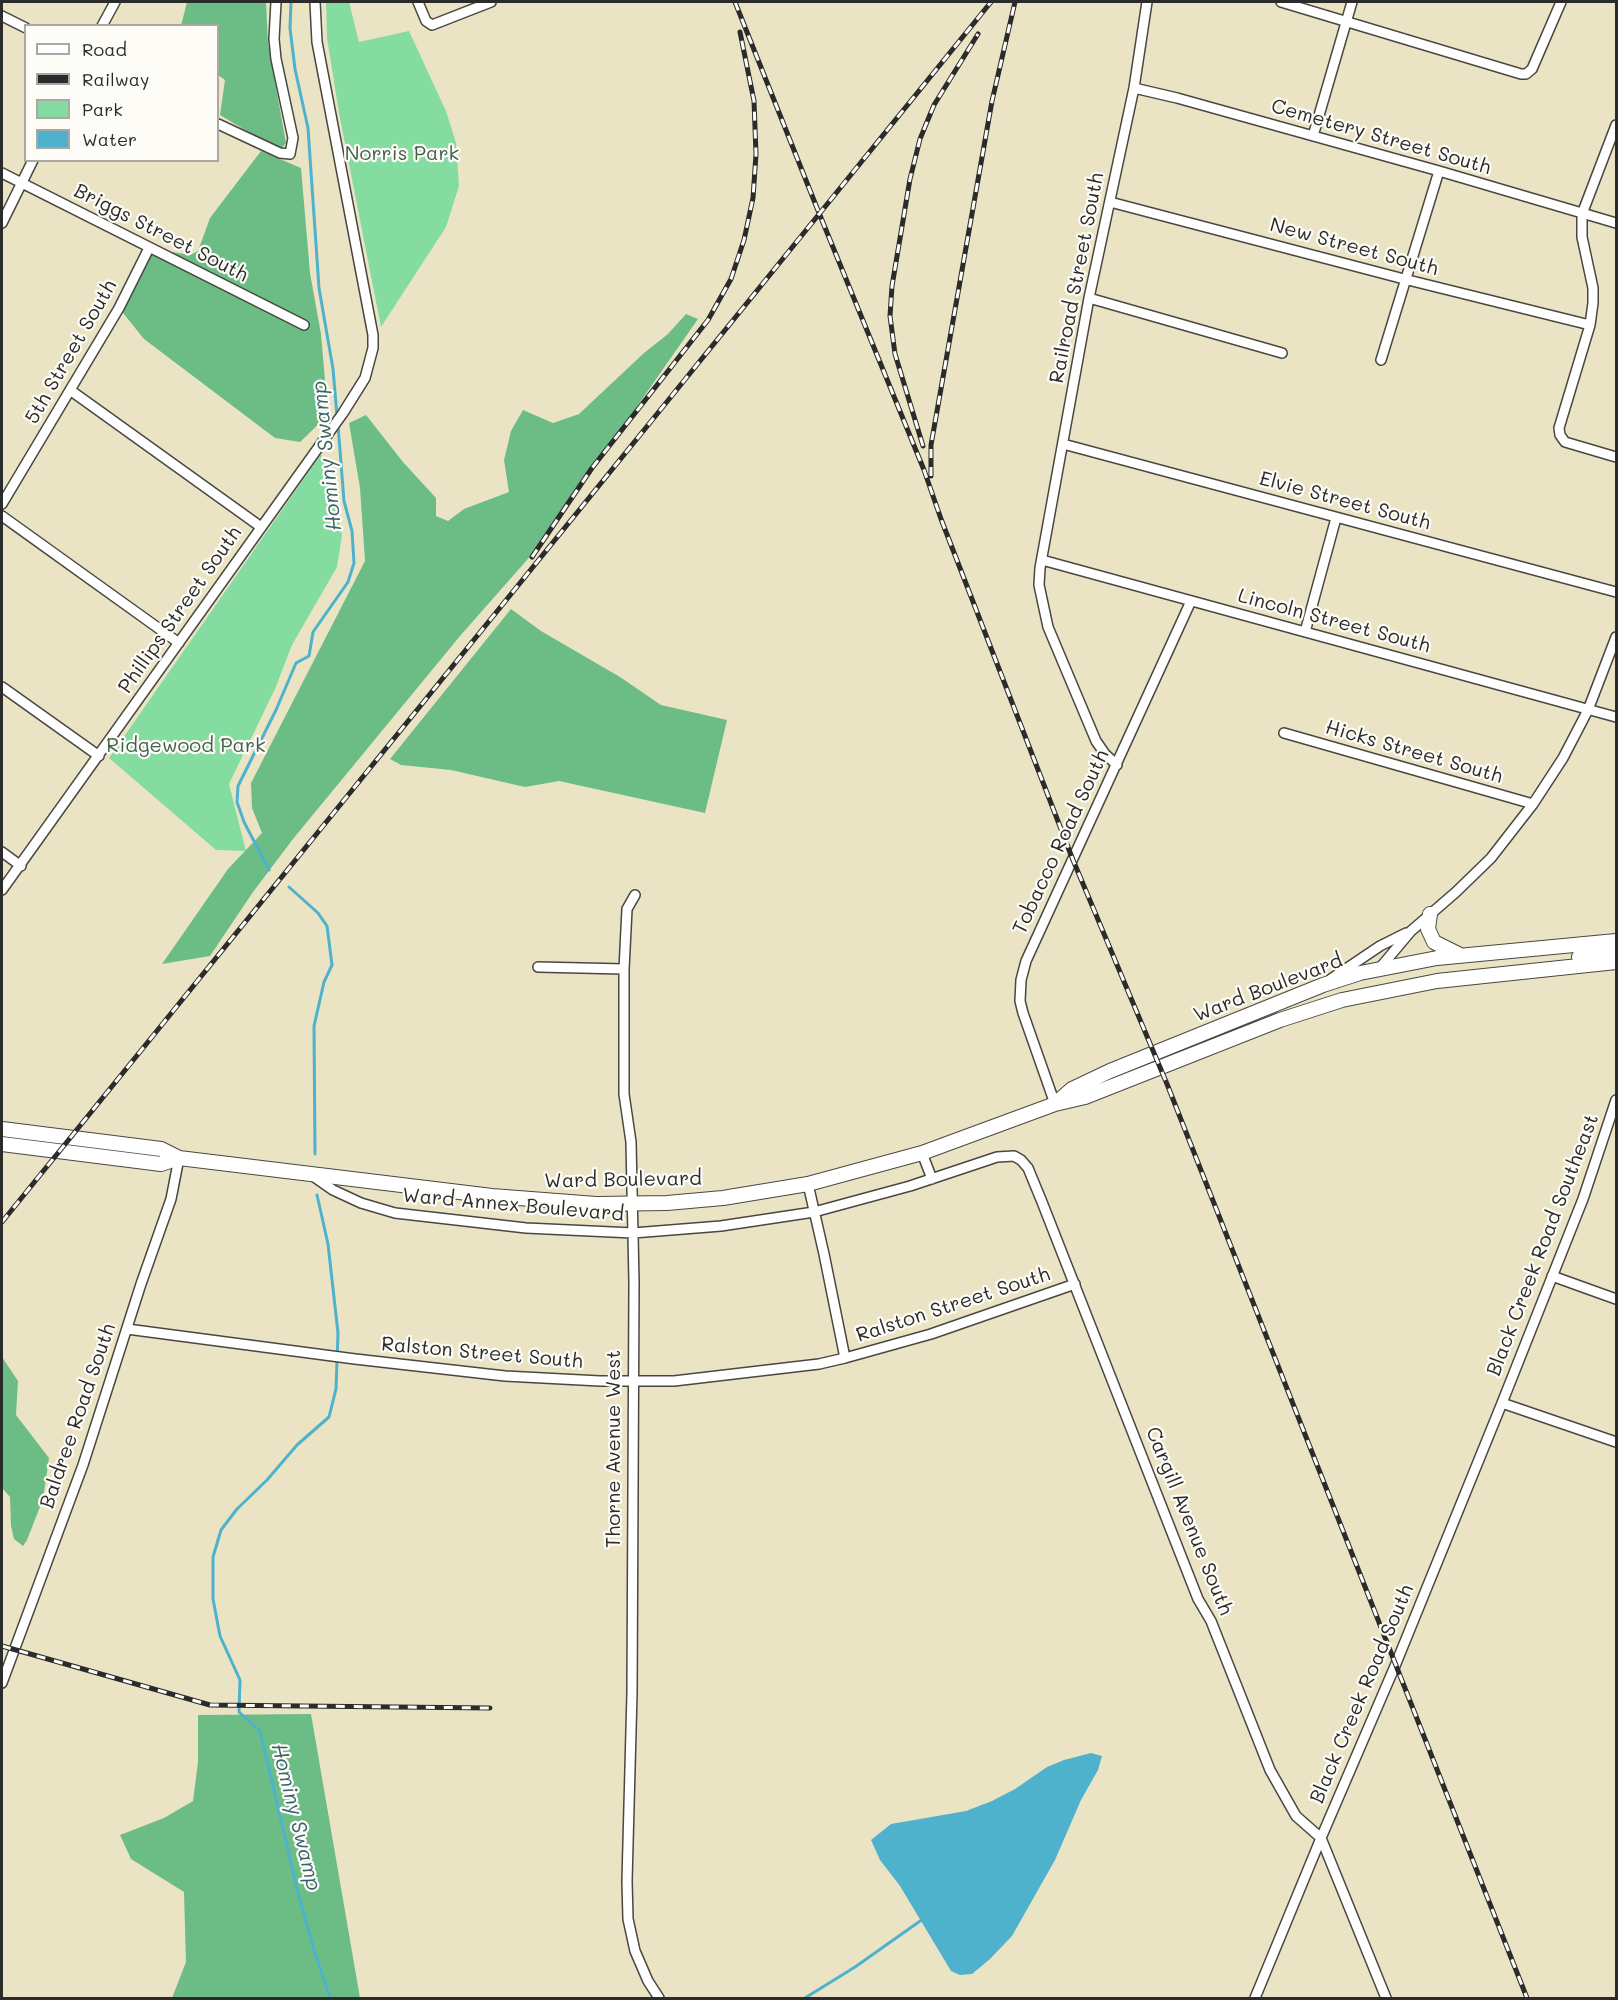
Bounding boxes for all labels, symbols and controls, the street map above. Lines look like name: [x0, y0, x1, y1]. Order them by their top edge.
legend: [24, 24, 219, 162]
text: Road: [82, 37, 127, 61]
text: Railway: [82, 67, 149, 91]
street label: Cemetery Street South: [1268, 94, 1494, 180]
text: Park: [82, 97, 123, 121]
text: Water: [82, 127, 137, 151]
park label: Norris Park: [345, 142, 459, 166]
street label: Railroad Street South: [1045, 171, 1109, 385]
street label: Briggs Street South: [70, 179, 252, 287]
street label: New Street South: [1267, 213, 1441, 281]
street label: 5th Street South: [20, 276, 122, 428]
water label: Hominy Swamp: [307, 380, 347, 532]
street label: Elvie Street South: [1257, 467, 1433, 535]
street label: Phillips Street South: [113, 522, 247, 698]
street label: Lincoln Street South: [1235, 584, 1433, 658]
street label: Hicks Street South: [1323, 715, 1505, 789]
park label: Ridgewood Park: [106, 734, 266, 758]
street label: Tobacco Road South: [1008, 746, 1114, 938]
street label: Ward Boulevard: [1190, 949, 1346, 1027]
street label: Black Creek Road Southeast: [1482, 1111, 1604, 1379]
street label: Ward Boulevard: [544, 1167, 702, 1193]
street label: Ward Annex Boulevard: [401, 1183, 625, 1227]
street label: Ralston Street South: [853, 1262, 1053, 1348]
street label: Baldree Road South: [35, 1320, 121, 1512]
street label: Ralston Street South: [380, 1332, 584, 1374]
street label: Thorne Avenue West: [602, 1350, 626, 1548]
street label: Cargill Avenue South: [1140, 1423, 1238, 1619]
street label: Black Creek Road South: [1305, 1581, 1419, 1807]
water label: Hominy Swamp: [266, 1741, 326, 1893]

